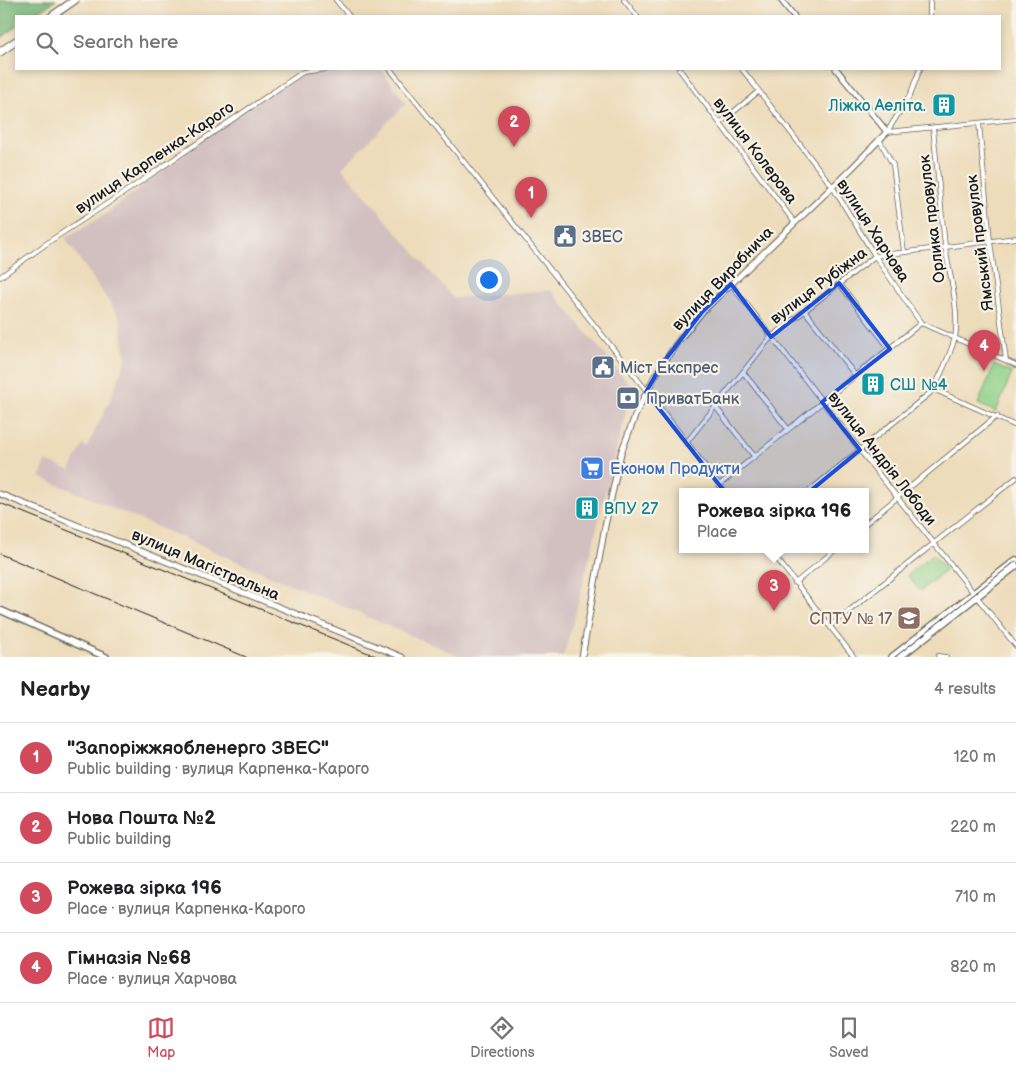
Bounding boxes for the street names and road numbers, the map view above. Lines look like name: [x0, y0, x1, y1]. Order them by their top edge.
street label: вулиця Колерова: [709, 94, 801, 208]
street label: вулиця Карпенка-Карого: [72, 98, 238, 219]
street label: Орлика провулок: [915, 153, 950, 284]
street label: Ямський провулок: [963, 173, 998, 312]
street label: вулиця Харчова: [832, 176, 913, 286]
street label: вулиця Виробнича: [669, 223, 778, 335]
street label: вулиця Рубіжна: [767, 243, 871, 329]
street label: вулиця Андрія Лободи: [824, 388, 940, 530]
street label: вулиця Магістральна: [129, 526, 283, 605]

